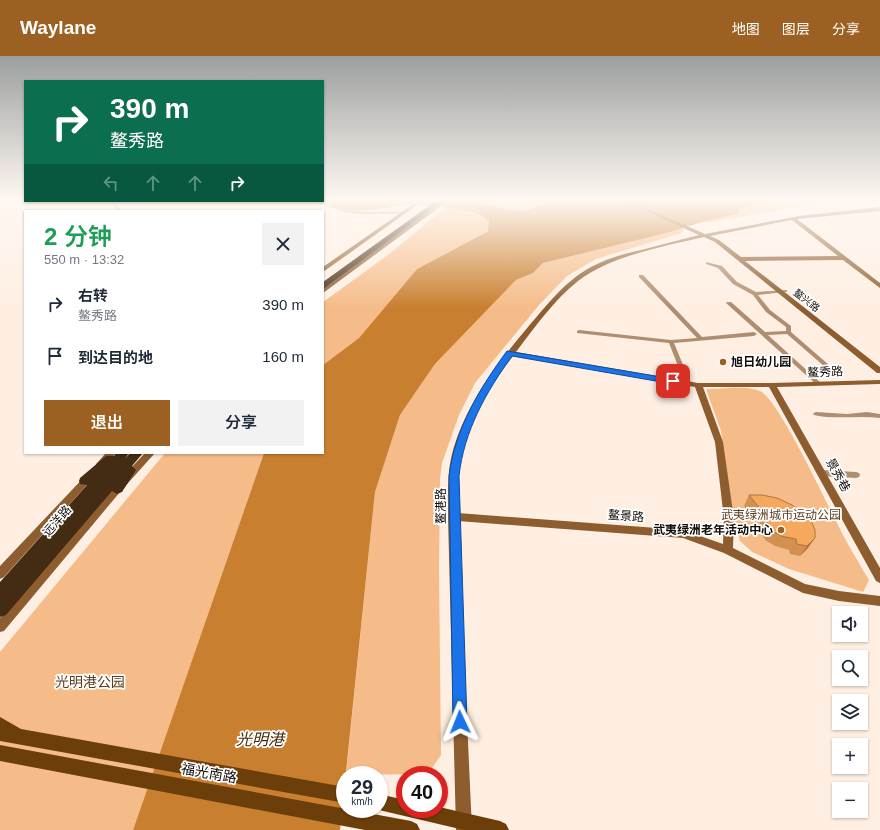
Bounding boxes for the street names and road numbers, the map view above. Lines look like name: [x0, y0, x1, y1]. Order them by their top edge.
street label: 鳌兴路: [791, 287, 822, 314]
street label: 鳌秀路: [807, 364, 843, 380]
street label: 景秀巷: [823, 456, 853, 494]
street label: 鳌港路: [434, 488, 448, 524]
street label: 远洋路: [40, 503, 74, 539]
street label: 鳌景路: [608, 508, 644, 524]
street label: 福光南路: [180, 760, 238, 786]

